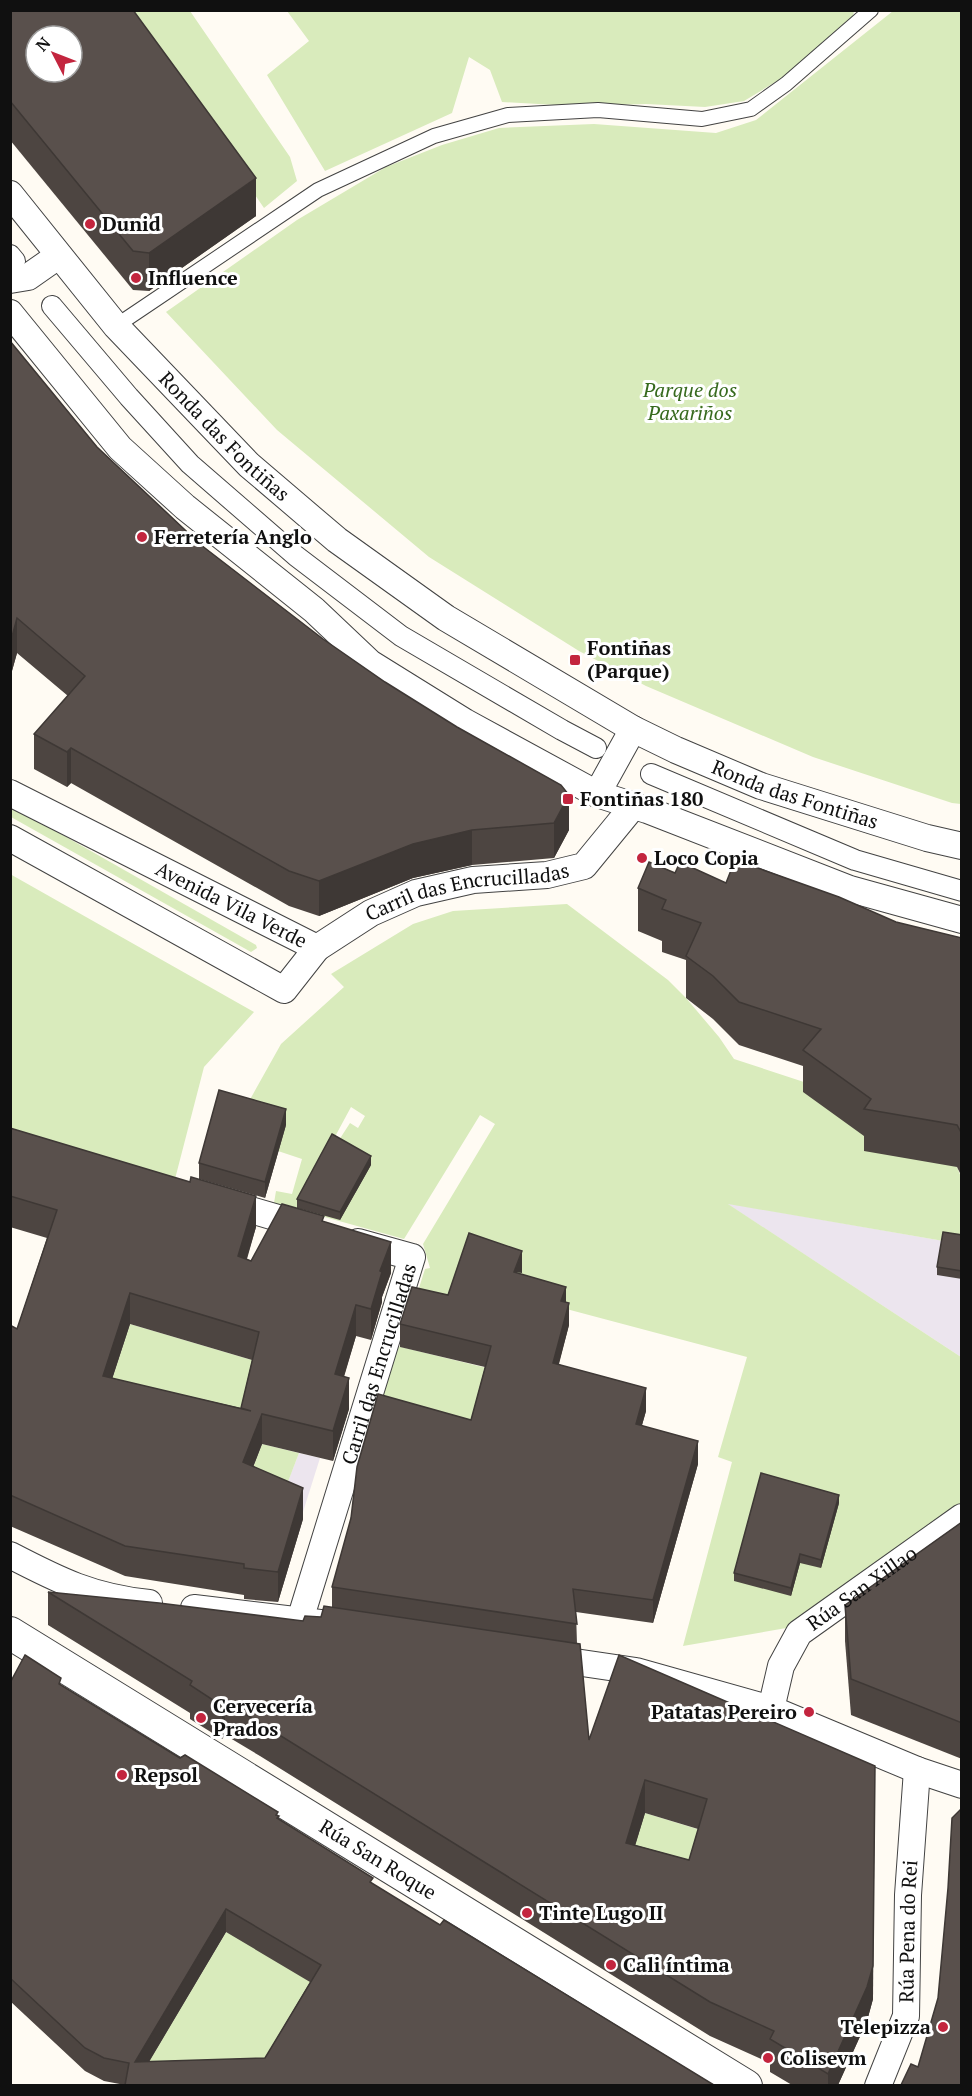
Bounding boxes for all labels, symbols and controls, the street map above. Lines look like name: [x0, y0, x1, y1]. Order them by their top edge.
north arrow: [24, 24, 84, 84]
text: N: [31, 32, 55, 56]
place label: Dunid: [102, 210, 161, 237]
marker: Dunid: [83, 217, 97, 231]
place label: Influence: [148, 264, 238, 291]
marker: Influence: [129, 271, 143, 285]
street label: Ronda das Fontiñas: [153, 365, 296, 507]
park label: Parque dos Paxariños: [642, 376, 737, 426]
place label: Ferretería Anglo: [154, 523, 312, 550]
marker: Ferretería Anglo: [135, 530, 149, 544]
place label: Fontiñas (Parque): [587, 634, 671, 684]
marker: Fontiñas (Parque): [568, 653, 582, 667]
street label: Ronda das Fontiñas: [708, 753, 882, 835]
place label: Fontiñas 180: [580, 785, 703, 812]
marker: Fontiñas 180: [561, 792, 575, 806]
place label: Loco Copia: [654, 844, 759, 871]
marker: Loco Copia: [635, 851, 649, 865]
street label: Avenida Vila Verde: [151, 855, 312, 954]
street label: Carril das Encrucilladas: [361, 856, 572, 927]
street label: Carril das Encrucilladas: [335, 1260, 422, 1468]
street label: Rúa San Xillao: [801, 1539, 922, 1636]
place label: Cervecería Prados: [213, 1692, 313, 1742]
place label: Patatas Pereiro: [651, 1698, 797, 1725]
marker: Patatas Pereiro: [802, 1705, 816, 1719]
marker: Cervecería Prados: [194, 1711, 208, 1725]
place label: Repsol: [134, 1761, 198, 1788]
marker: Repsol: [115, 1768, 129, 1782]
street label: Rúa San Roque: [315, 1813, 442, 1905]
street label: Rúa Pena do Rei: [892, 1859, 923, 2003]
place label: Tinte Lugo II: [539, 1899, 664, 1926]
marker: Tinte Lugo II: [520, 1906, 534, 1920]
place label: Cali íntima: [623, 1951, 730, 1978]
marker: Cali íntima: [604, 1958, 618, 1972]
place label: Telepizza: [840, 2013, 931, 2040]
marker: Telepizza: [936, 2020, 950, 2034]
place label: Colisevm: [780, 2044, 867, 2071]
marker: Colisevm: [761, 2051, 775, 2065]

